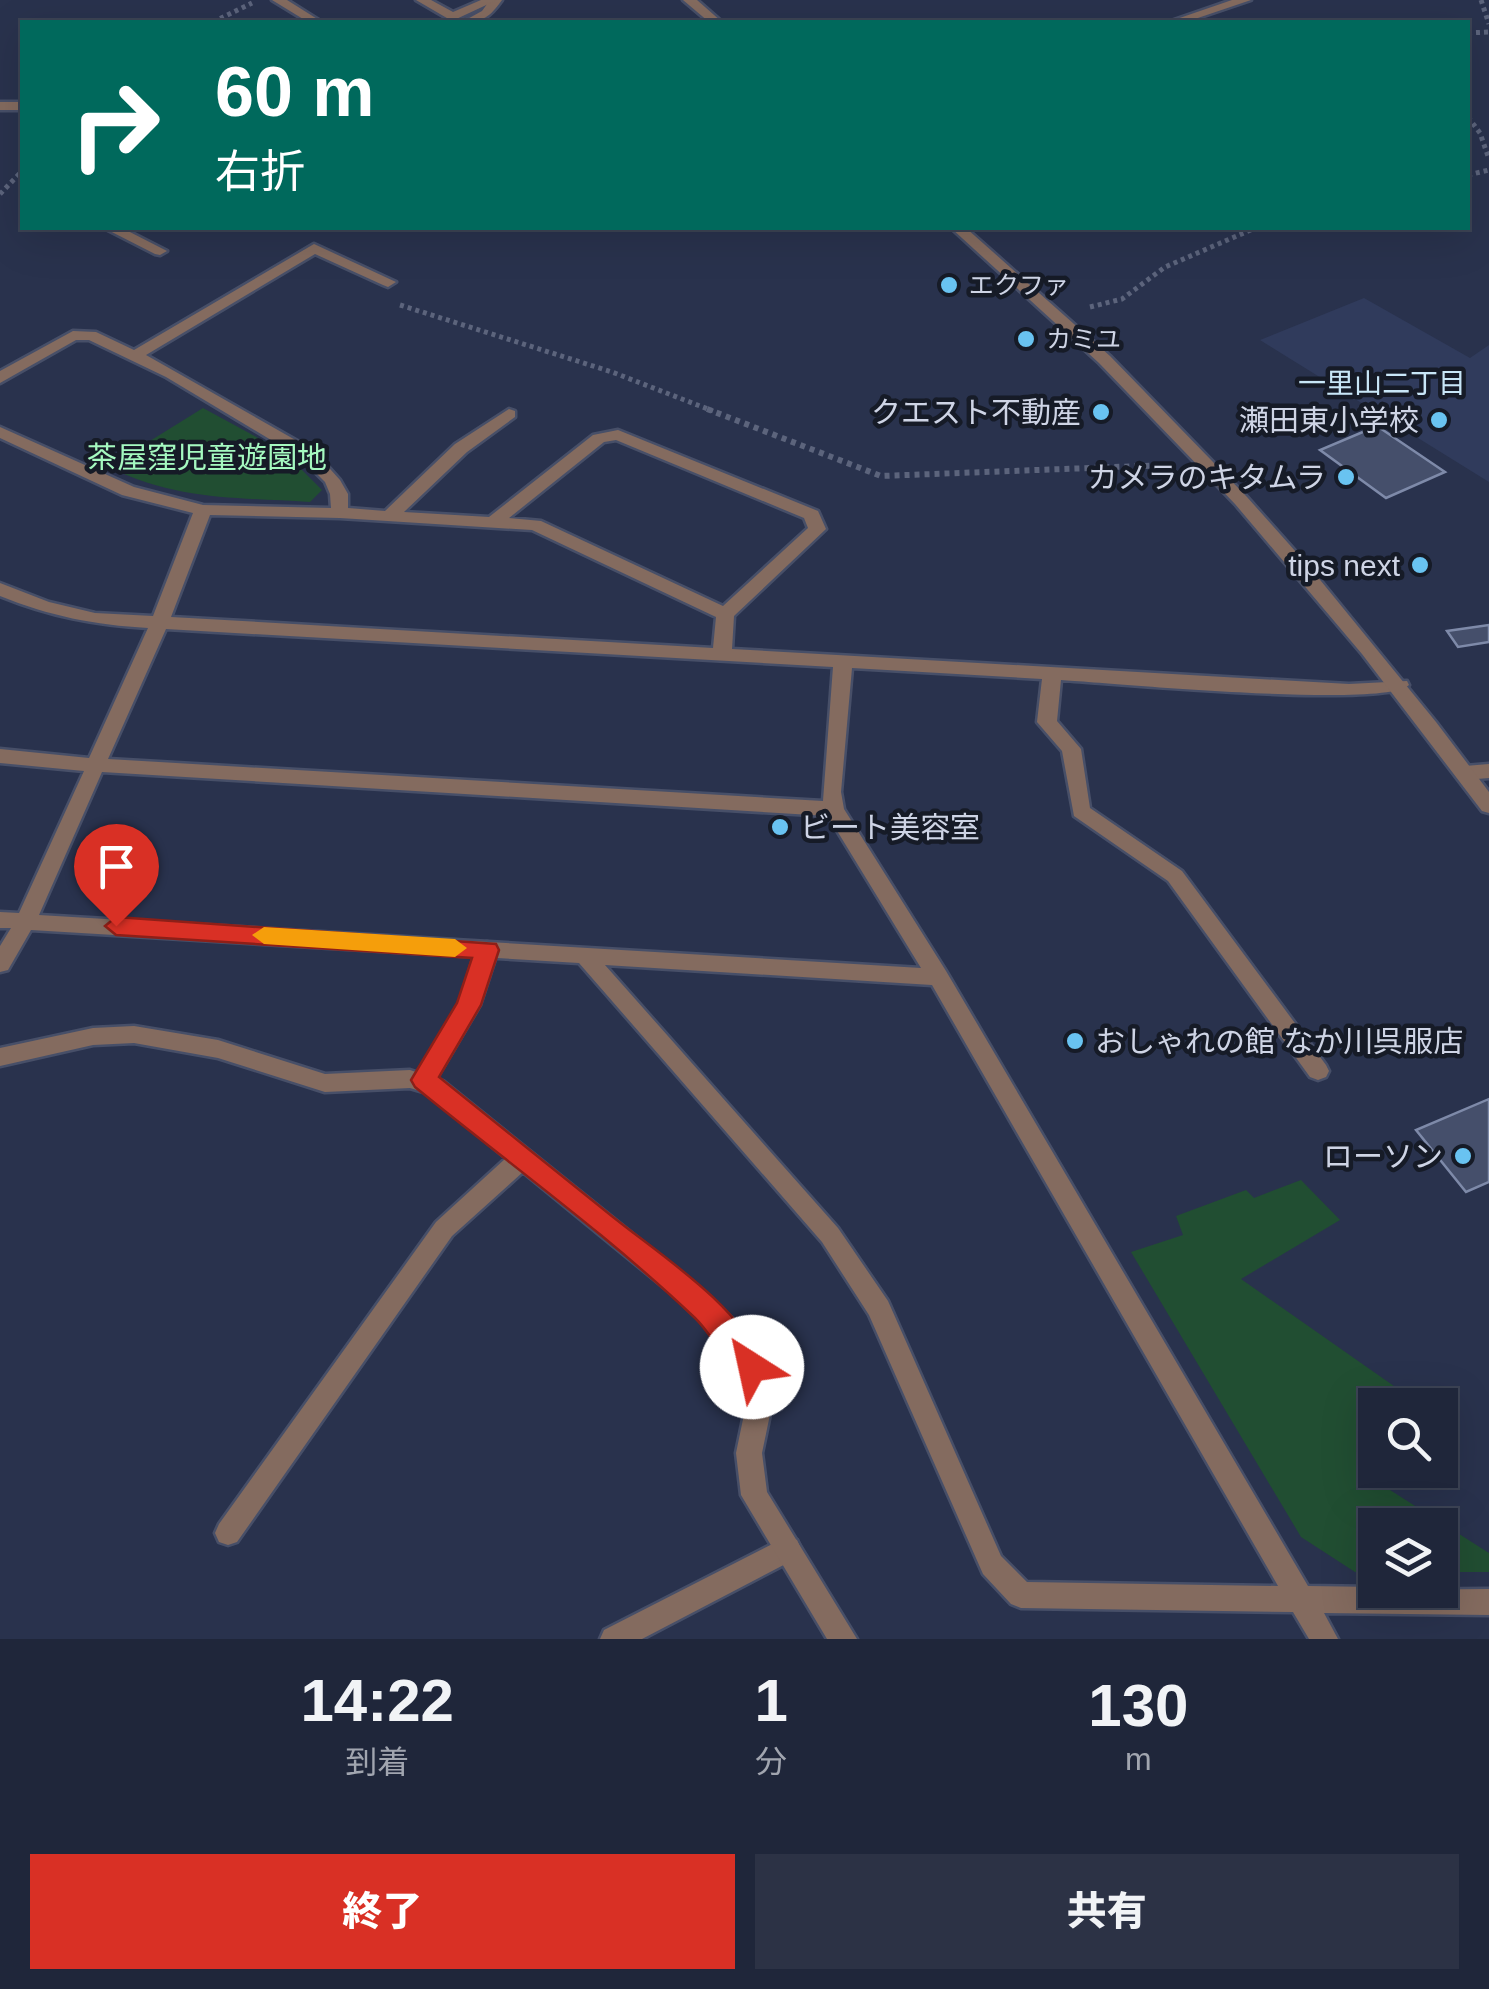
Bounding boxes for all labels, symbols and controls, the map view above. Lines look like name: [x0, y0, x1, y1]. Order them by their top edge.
text: 60 m: [215, 53, 375, 131]
icon: right: [50, 60, 180, 190]
text: 右折: [215, 146, 305, 197]
place label: エクファ: [969, 271, 1069, 299]
marker: エクファ: [938, 274, 960, 296]
place label: カミユ: [1046, 325, 1121, 353]
marker: カミユ: [1015, 328, 1037, 350]
district label: 一里山二丁目: [1298, 368, 1466, 399]
place label: クエスト不動産: [871, 396, 1081, 429]
marker: クエスト不動産: [1090, 401, 1112, 423]
place label: 瀬田東小学校: [1239, 404, 1419, 437]
marker: 瀬田東小学校: [1428, 409, 1450, 431]
park label: 茶屋窪児童遊園地: [87, 441, 327, 474]
place label: カメラのキタムラ: [1088, 461, 1326, 494]
marker: カメラのキタムラ: [1335, 466, 1357, 488]
place label: tips next: [1288, 549, 1401, 582]
marker: tips next: [1409, 554, 1431, 576]
place label: ビート美容室: [800, 811, 980, 844]
marker: ビート美容室: [769, 816, 791, 838]
pin: [74, 824, 159, 927]
icon: arrive: [89, 839, 144, 894]
place label: おしゃれの館 なか川呉服店: [1095, 1025, 1463, 1058]
marker: おしゃれの館 なか川呉服店: [1064, 1030, 1086, 1052]
place label: ローソン: [1323, 1140, 1443, 1173]
marker: ローソン: [1452, 1145, 1474, 1167]
position arrow: [700, 1315, 804, 1419]
map controls: [1358, 1388, 1458, 1608]
button: search: [1358, 1388, 1458, 1488]
button: layers: [1358, 1508, 1458, 1608]
text: 14:22: [301, 1667, 454, 1734]
text: 1: [754, 1667, 788, 1734]
text: 130: [1088, 1672, 1188, 1739]
text: m: [1125, 1741, 1152, 1777]
text: 到着: [345, 1744, 409, 1780]
text: 分: [755, 1744, 787, 1780]
button: 終了: [30, 1854, 735, 1969]
button: 共有: [755, 1854, 1459, 1969]

